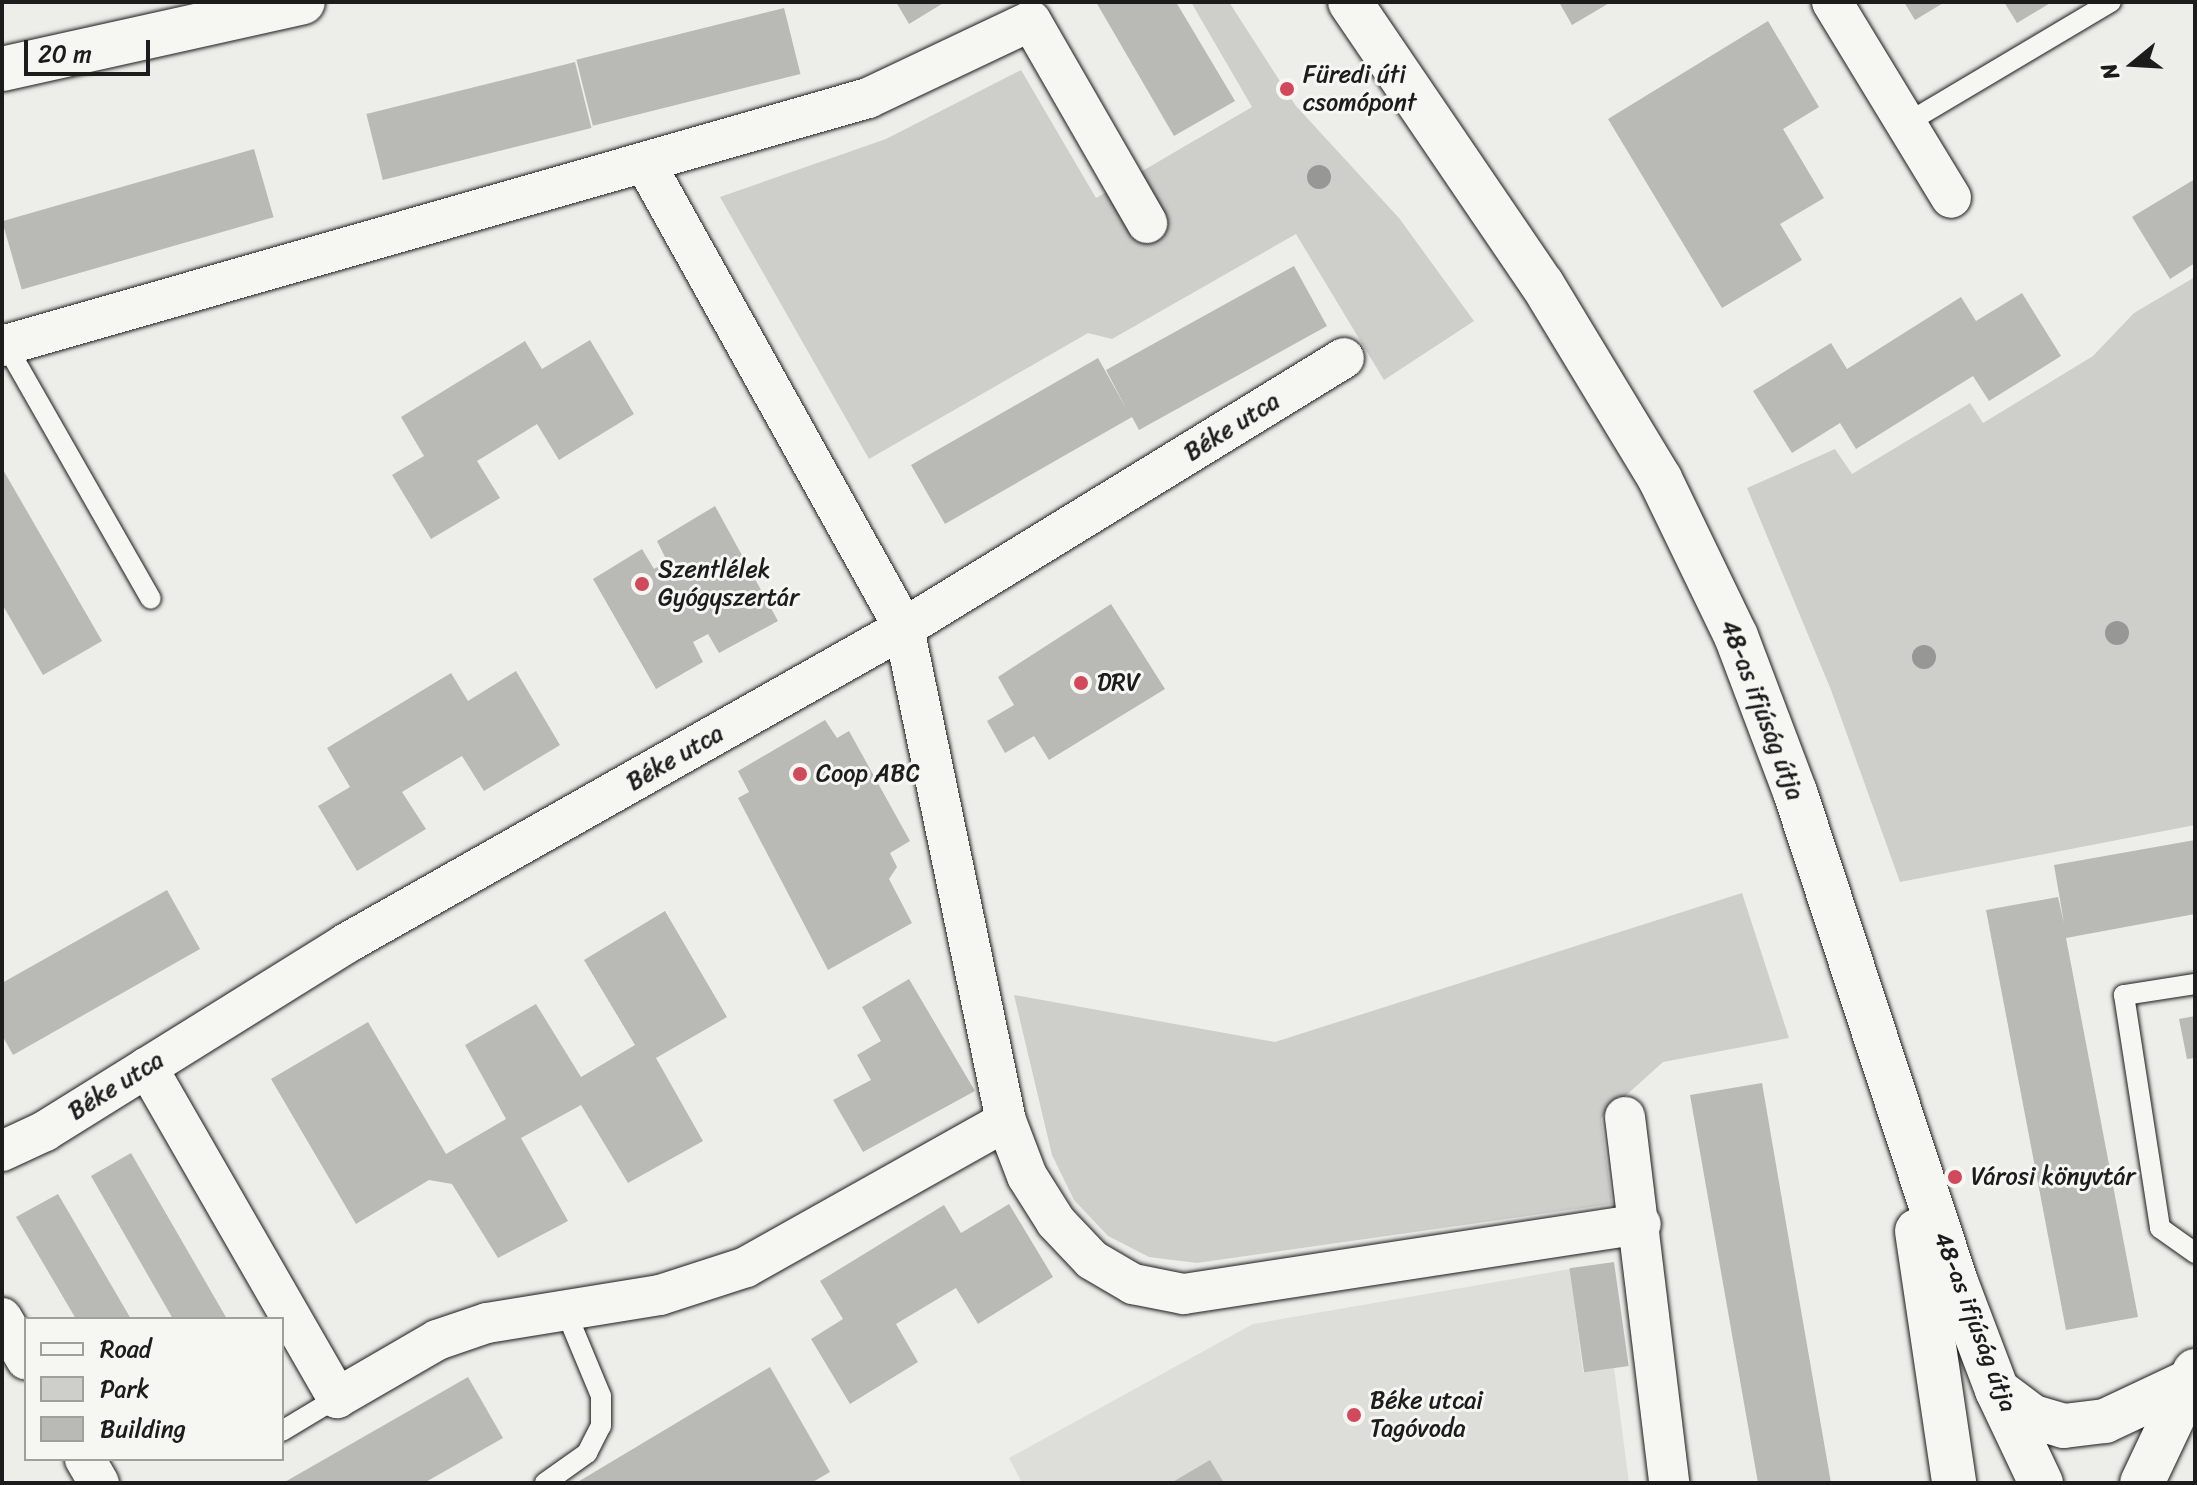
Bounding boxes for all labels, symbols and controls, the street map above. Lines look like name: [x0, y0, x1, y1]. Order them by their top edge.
scale bar: [28, 24, 154, 74]
north arrow: [2093, 24, 2173, 104]
text: 20 m: [38, 33, 92, 75]
text: N: [2089, 58, 2131, 85]
place label: Füredi úti csomópont: [1303, 61, 1416, 117]
marker: Füredi úti csomópont: [1278, 80, 1296, 98]
street label: Béke utca: [1179, 387, 1285, 467]
place label: Szentlélek Gyógyszertár: [658, 556, 799, 612]
marker: Szentlélek Gyógyszertár: [633, 575, 651, 593]
street label: 48-as ifjúság útja: [1714, 616, 1810, 804]
place label: DRV: [1097, 669, 1140, 697]
marker: DRV: [1072, 674, 1090, 692]
street label: Béke utca: [622, 719, 728, 797]
place label: Coop ABC: [816, 760, 920, 788]
marker: Coop ABC: [791, 765, 809, 783]
street label: Béke utca: [63, 1046, 169, 1126]
place label: Városi könyvtár: [1971, 1163, 2135, 1191]
marker: Városi könyvtár: [1946, 1168, 1964, 1186]
street label: 48-as ifjúság útja: [1927, 1228, 2023, 1416]
legend: [24, 1317, 284, 1461]
text: Road: [100, 1328, 151, 1370]
text: Park: [100, 1368, 149, 1410]
place label: Béke utcai Tagóvoda: [1370, 1387, 1483, 1443]
marker: Béke utcai Tagóvoda: [1345, 1406, 1363, 1424]
text: Building: [100, 1408, 186, 1450]

